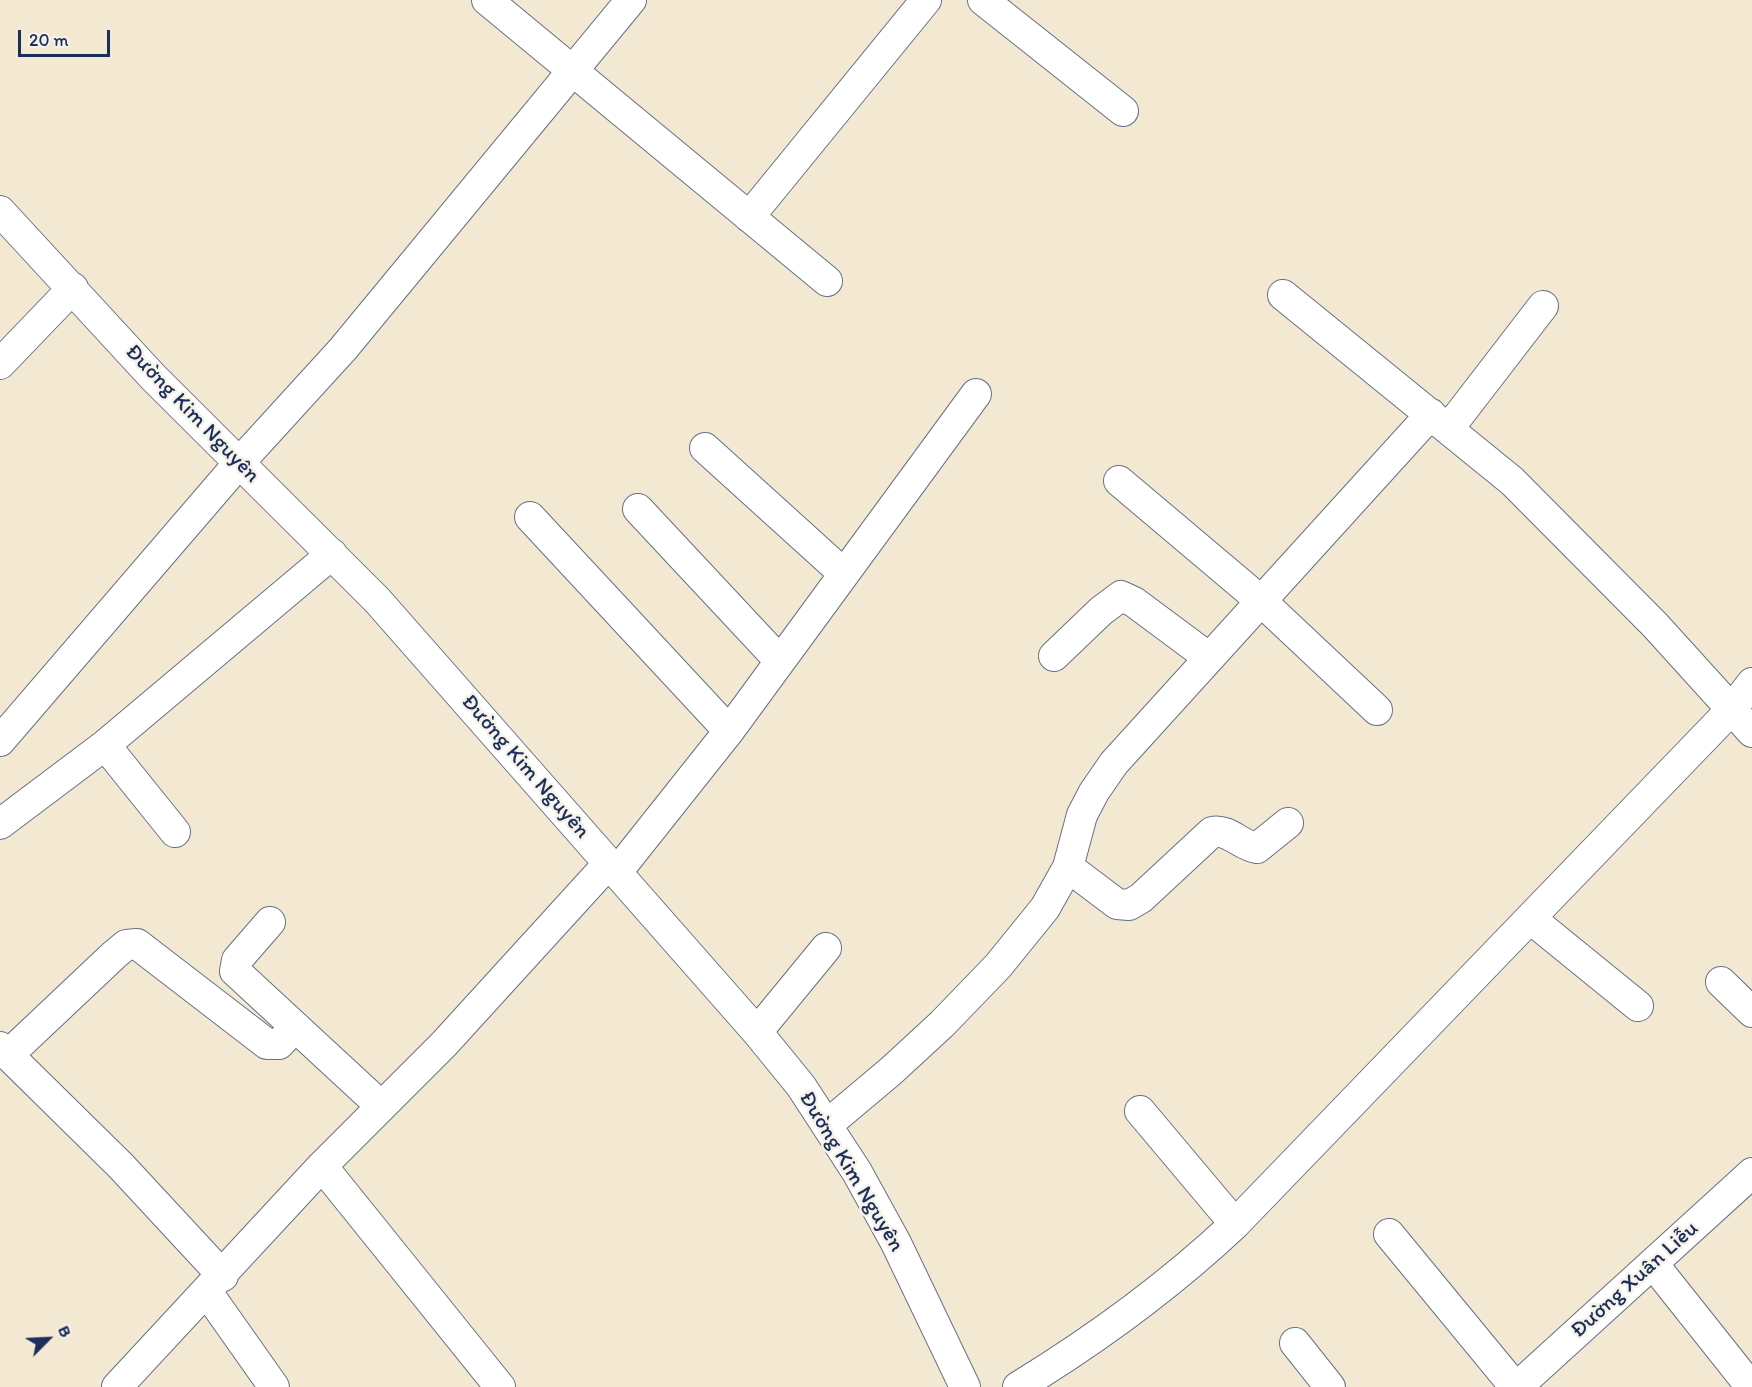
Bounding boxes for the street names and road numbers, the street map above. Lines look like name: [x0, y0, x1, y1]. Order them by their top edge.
street label: Đường Kim Nguyên: [119, 339, 265, 489]
street label: Đường Kim Nguyên: [455, 689, 595, 845]
street label: Đường Kim Nguyên: [793, 1087, 909, 1257]
street label: Đường Xuân Liễu: [1566, 1216, 1704, 1344]

